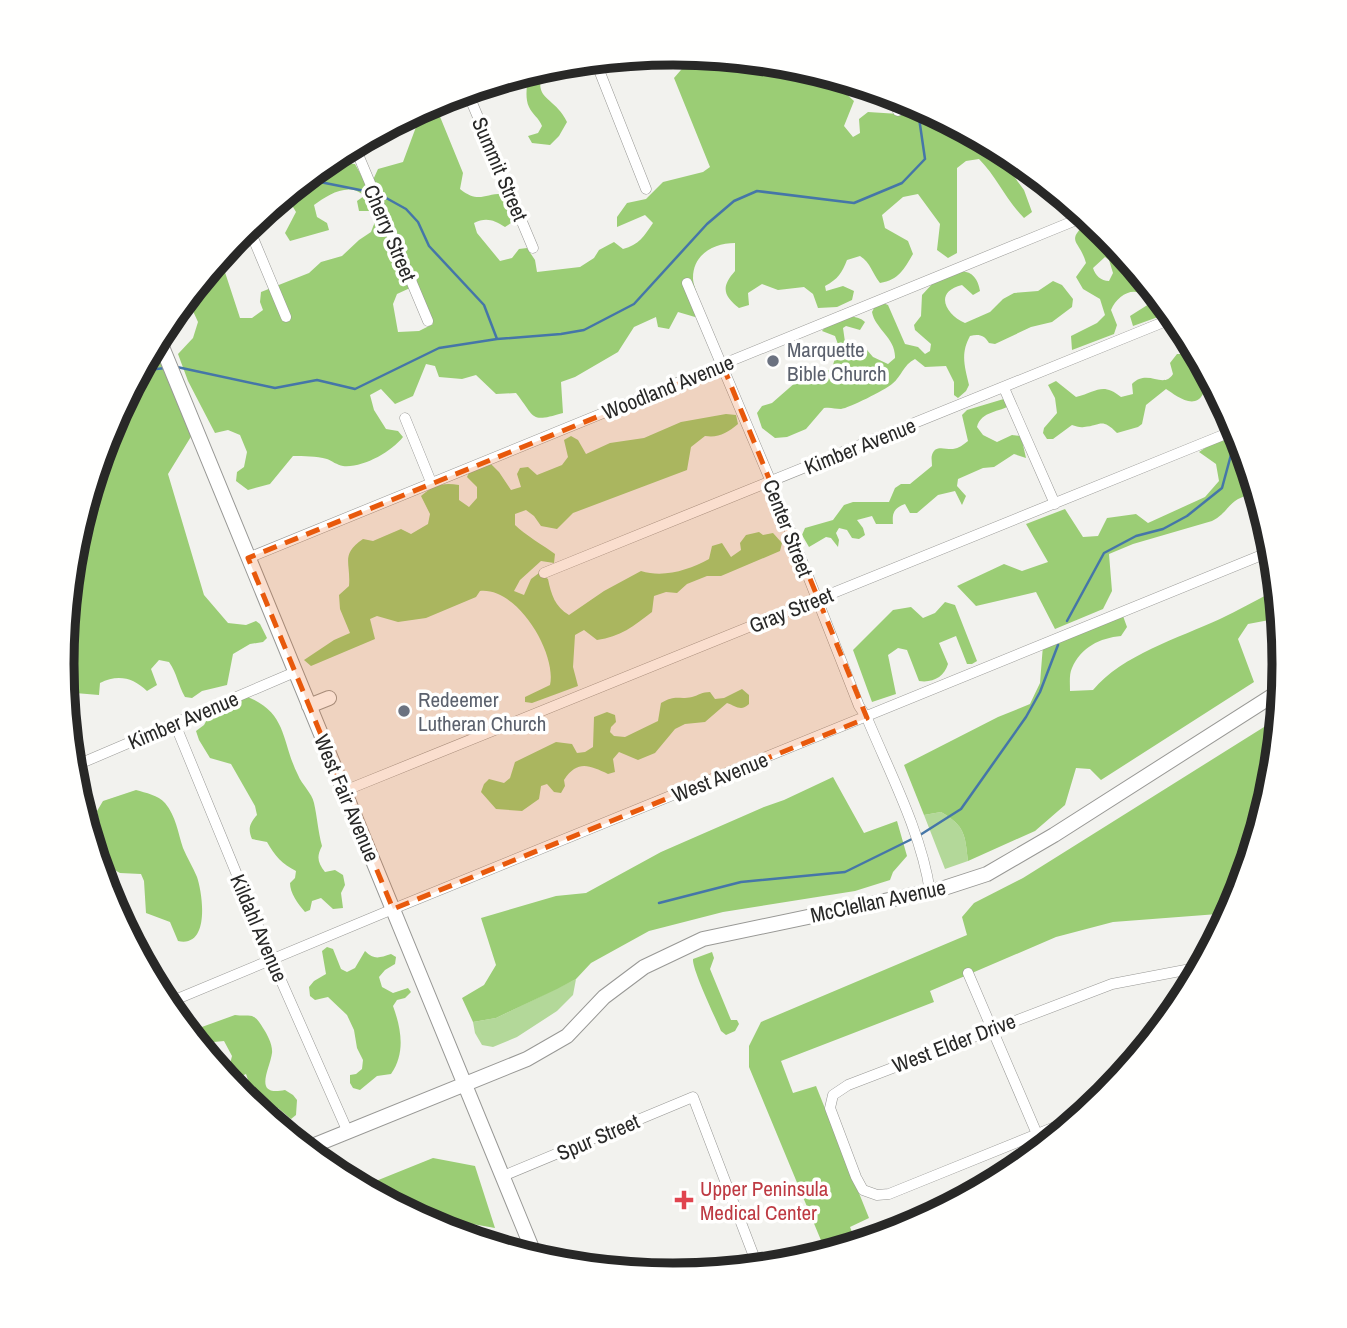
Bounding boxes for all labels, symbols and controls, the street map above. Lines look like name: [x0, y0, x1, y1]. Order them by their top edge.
street label: Summit Street: [465, 113, 535, 226]
street label: Cherry Street: [357, 180, 423, 286]
place label: Marquette Bible Church: [787, 335, 887, 388]
street label: Woodland Avenue: [598, 347, 738, 427]
marker: Marquette Bible Church: [765, 353, 781, 369]
street label: Kimber Avenue: [800, 411, 920, 481]
street label: Center Street: [756, 475, 820, 581]
street label: Gray Street: [745, 580, 837, 640]
street label: Kimber Avenue: [123, 684, 243, 756]
place label: Redeemer Lutheran Church: [418, 685, 546, 738]
marker: Redeemer Lutheran Church: [396, 703, 412, 719]
street label: West Fair Avenue: [307, 730, 387, 866]
street label: West Avenue: [668, 745, 772, 809]
street label: Kildahl Avenue: [223, 870, 295, 986]
street label: McClellan Avenue: [808, 873, 948, 929]
street label: West Elder Drive: [888, 1006, 1020, 1080]
street label: Spur Street: [552, 1107, 644, 1167]
place label: Upper Peninsula Medical Center: [700, 1174, 829, 1227]
marker: Upper Peninsula Medical Center: [674, 1190, 694, 1210]

